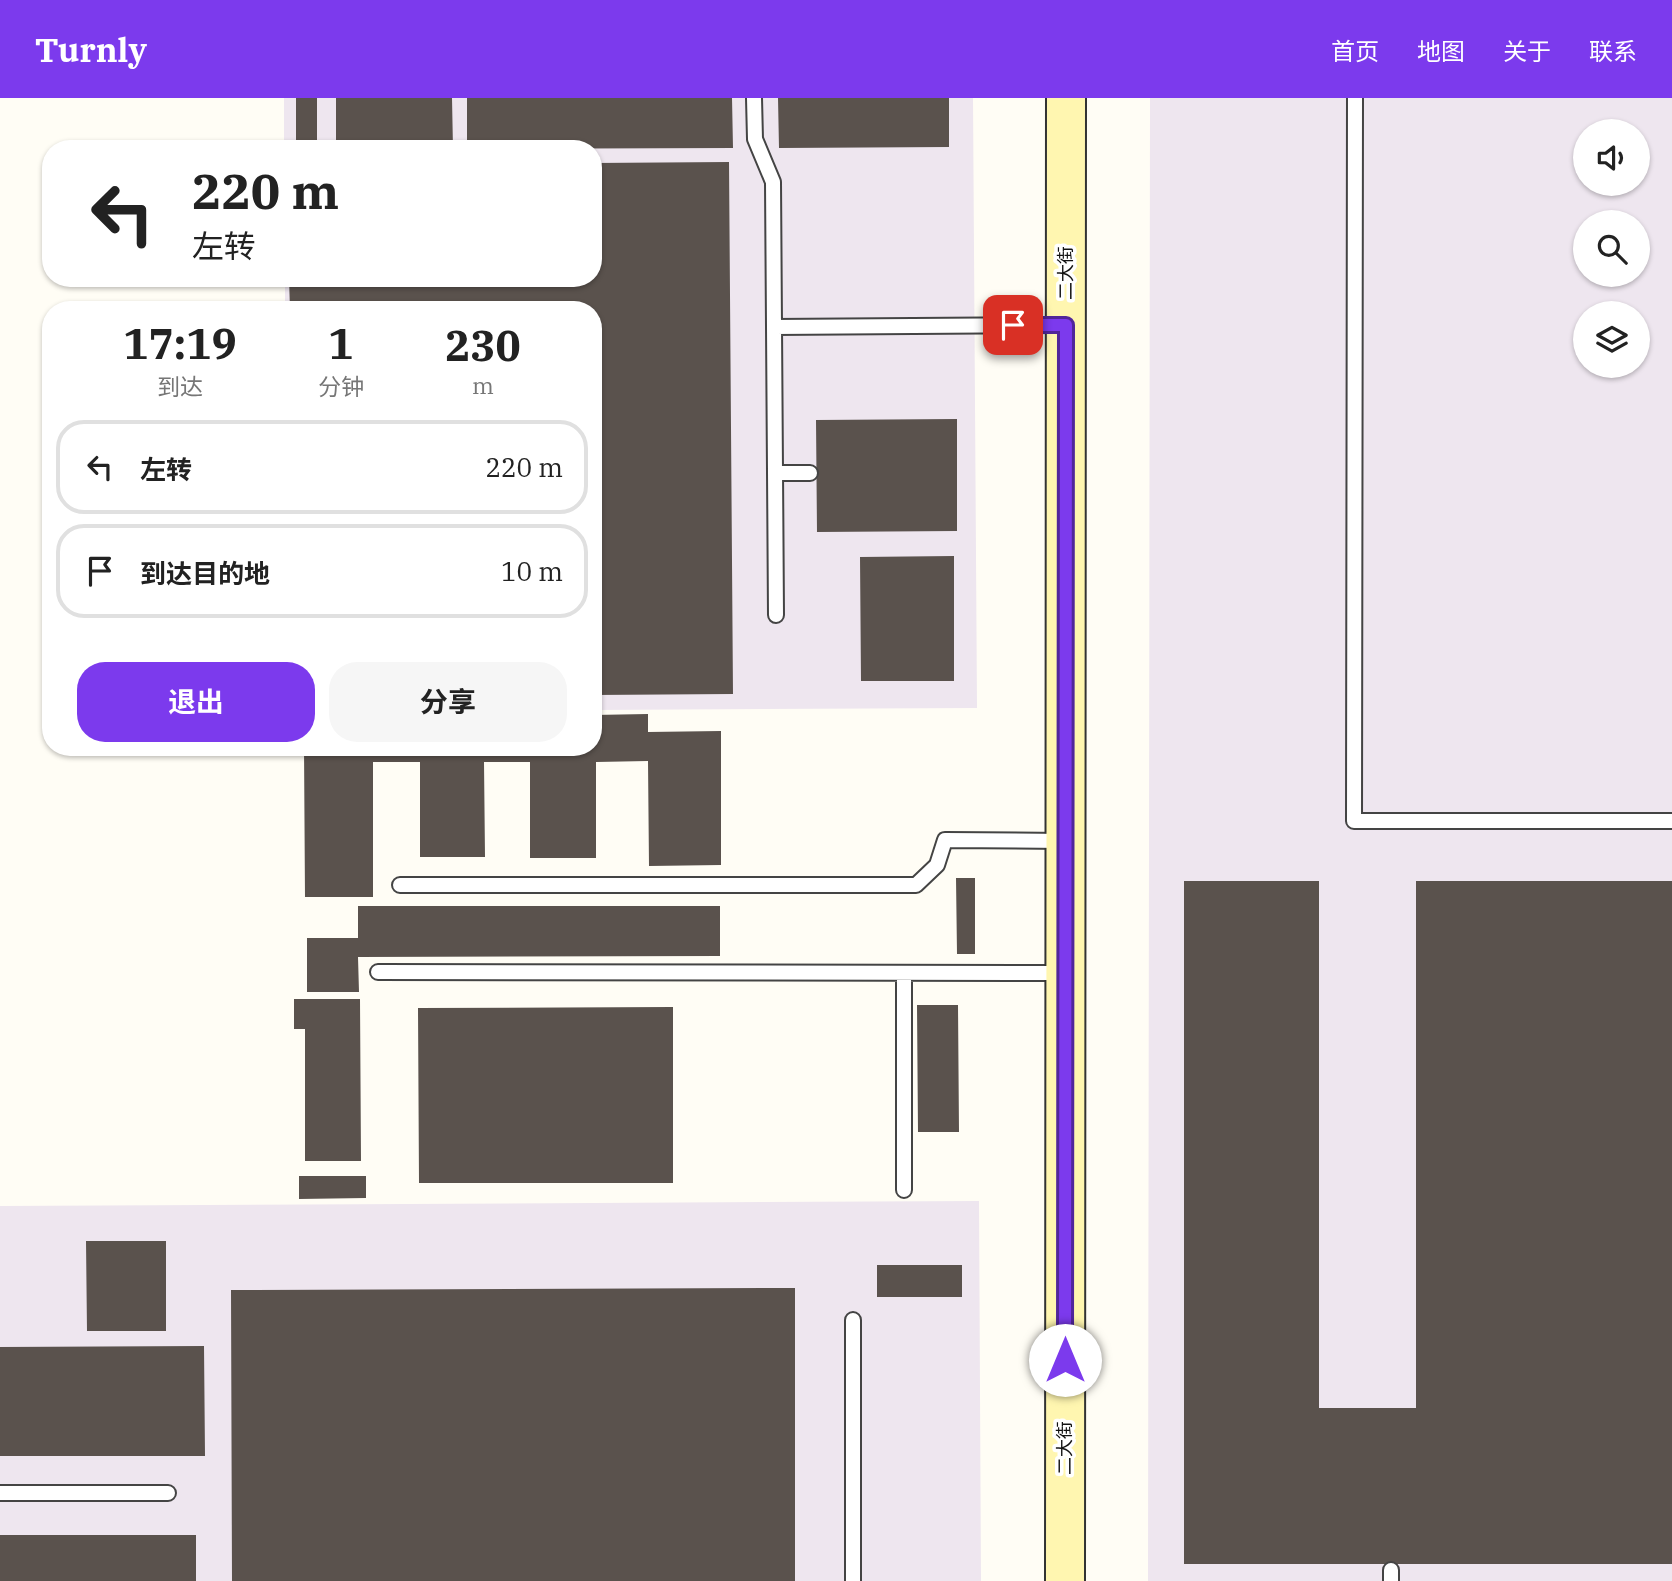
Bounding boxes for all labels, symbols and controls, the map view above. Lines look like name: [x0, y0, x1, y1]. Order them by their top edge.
text: Turnly: [35, 28, 147, 71]
text: 首页: [1331, 35, 1379, 67]
text: 地图: [1417, 35, 1465, 67]
text: 关于: [1503, 35, 1551, 67]
text: 联系: [1589, 35, 1637, 67]
map controls: [1573, 119, 1650, 378]
button: sound: [1573, 119, 1650, 196]
text: 220 m: [192, 159, 339, 222]
icon: left: [77, 168, 168, 259]
button: search: [1573, 210, 1650, 287]
text: 左转: [192, 225, 256, 267]
street label: 二大街: [1054, 246, 1077, 300]
pin: [983, 295, 1043, 355]
button: layers: [1573, 301, 1650, 378]
icon: arrive: [994, 306, 1032, 344]
text: 17:19: [123, 316, 237, 371]
text: 1: [328, 316, 354, 371]
text: 230: [445, 318, 521, 373]
text: m: [472, 370, 494, 400]
text: 到达: [157, 371, 203, 401]
text: 分钟: [318, 371, 364, 401]
icon: left: [81, 448, 119, 486]
text: 220 m: [485, 450, 563, 484]
text: 左转: [140, 452, 192, 486]
icon: arrive: [81, 552, 119, 590]
text: 10 m: [501, 554, 563, 588]
text: 到达目的地: [140, 556, 270, 590]
button: 退出: [77, 662, 315, 742]
button: 分享: [329, 662, 567, 742]
position arrow: [1028, 1323, 1102, 1397]
street label: 二大街: [1053, 1421, 1076, 1475]

